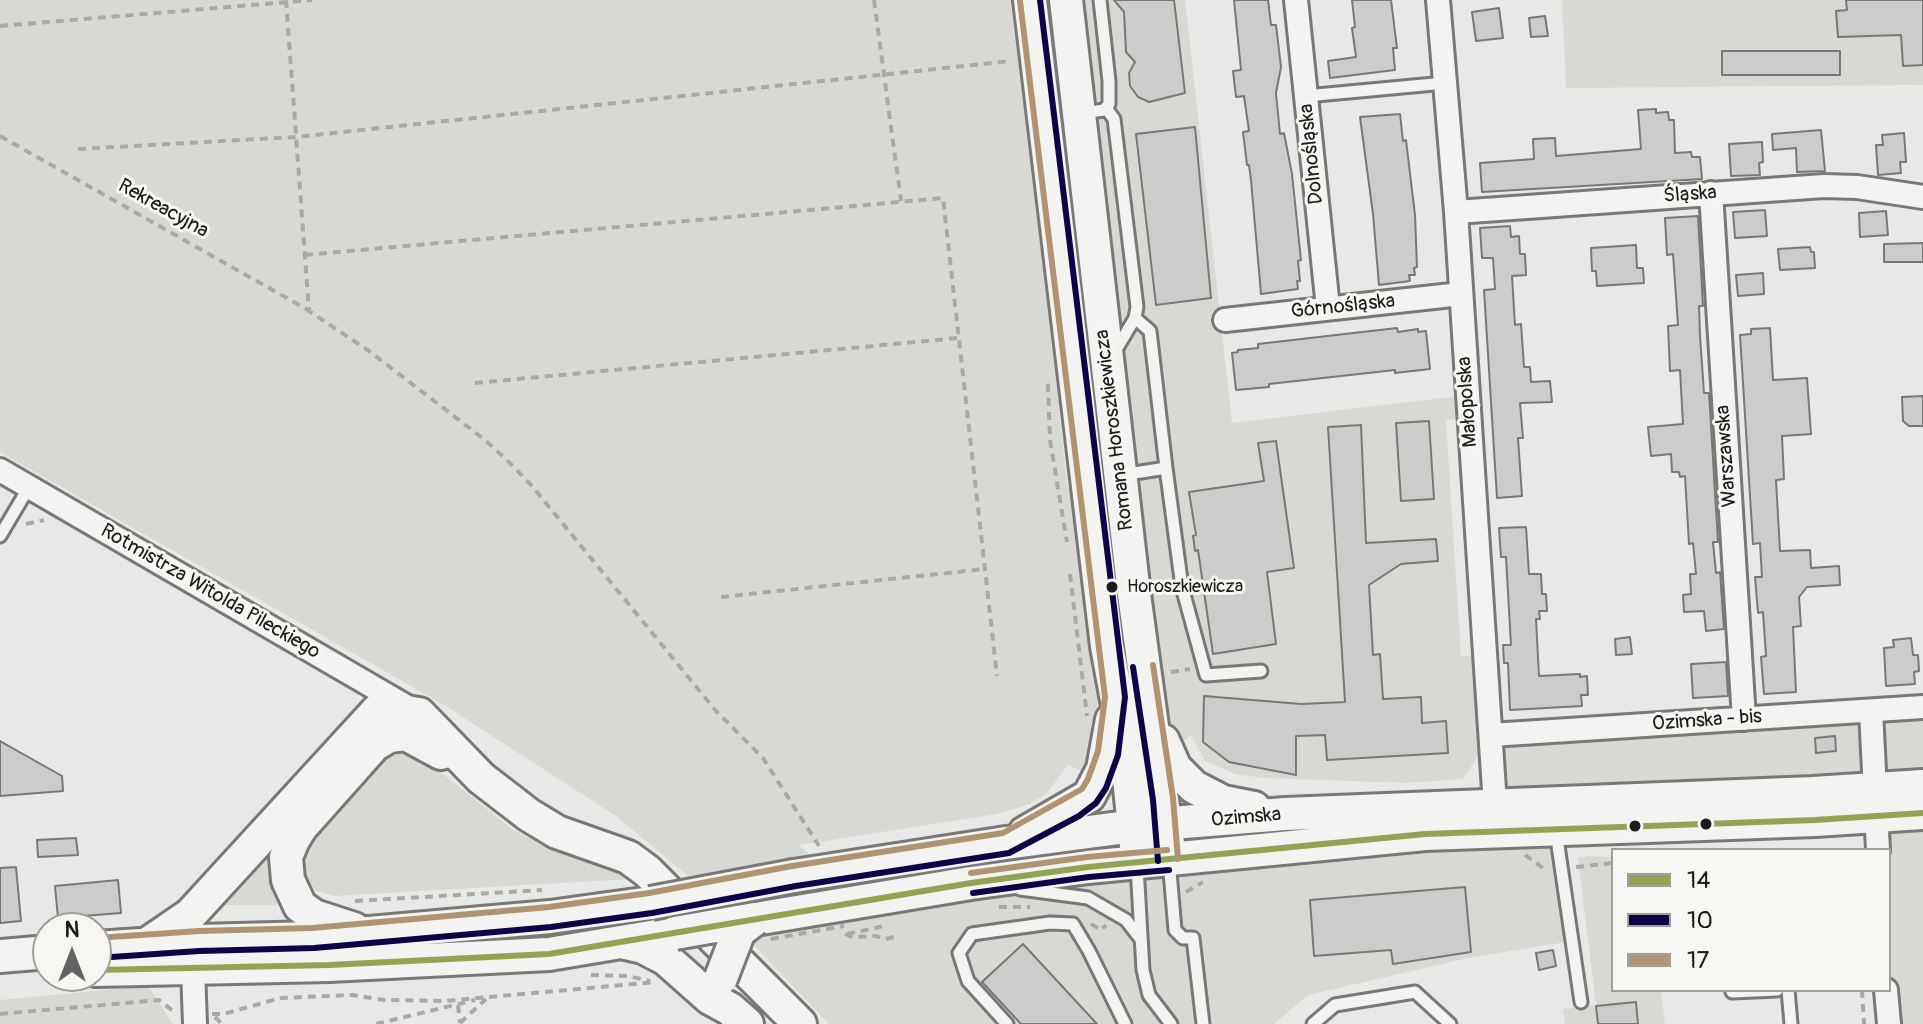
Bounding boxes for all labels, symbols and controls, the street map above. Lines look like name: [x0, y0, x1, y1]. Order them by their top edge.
street label: Dolnośląska: [1295, 102, 1329, 206]
street label: Rekreacyjna: [114, 174, 212, 244]
street label: Śląska: [1662, 181, 1718, 209]
street label: Górnośląska: [1290, 290, 1396, 324]
street label: Romana Horoszkiewicza: [1091, 328, 1139, 532]
street label: Małopolska: [1453, 356, 1483, 448]
street label: Warszawska: [1711, 404, 1743, 508]
street label: Rotmistrza Witolda Pileckiego: [96, 519, 324, 665]
place label: Horoszkiewicza: [1127, 576, 1243, 598]
marker: Horoszkiewicza: [1104, 579, 1120, 595]
street label: Ozimska - bis: [1651, 705, 1763, 737]
street label: Ozimska: [1210, 803, 1282, 833]
unlabelled marker: [1698, 816, 1714, 832]
unlabelled marker: [1627, 818, 1643, 834]
legend: [1611, 848, 1891, 992]
text: 14: [1687, 866, 1710, 895]
text: 10: [1687, 906, 1713, 935]
north arrow: [32, 912, 112, 992]
text: N: [65, 916, 79, 944]
text: 17: [1687, 946, 1709, 975]

